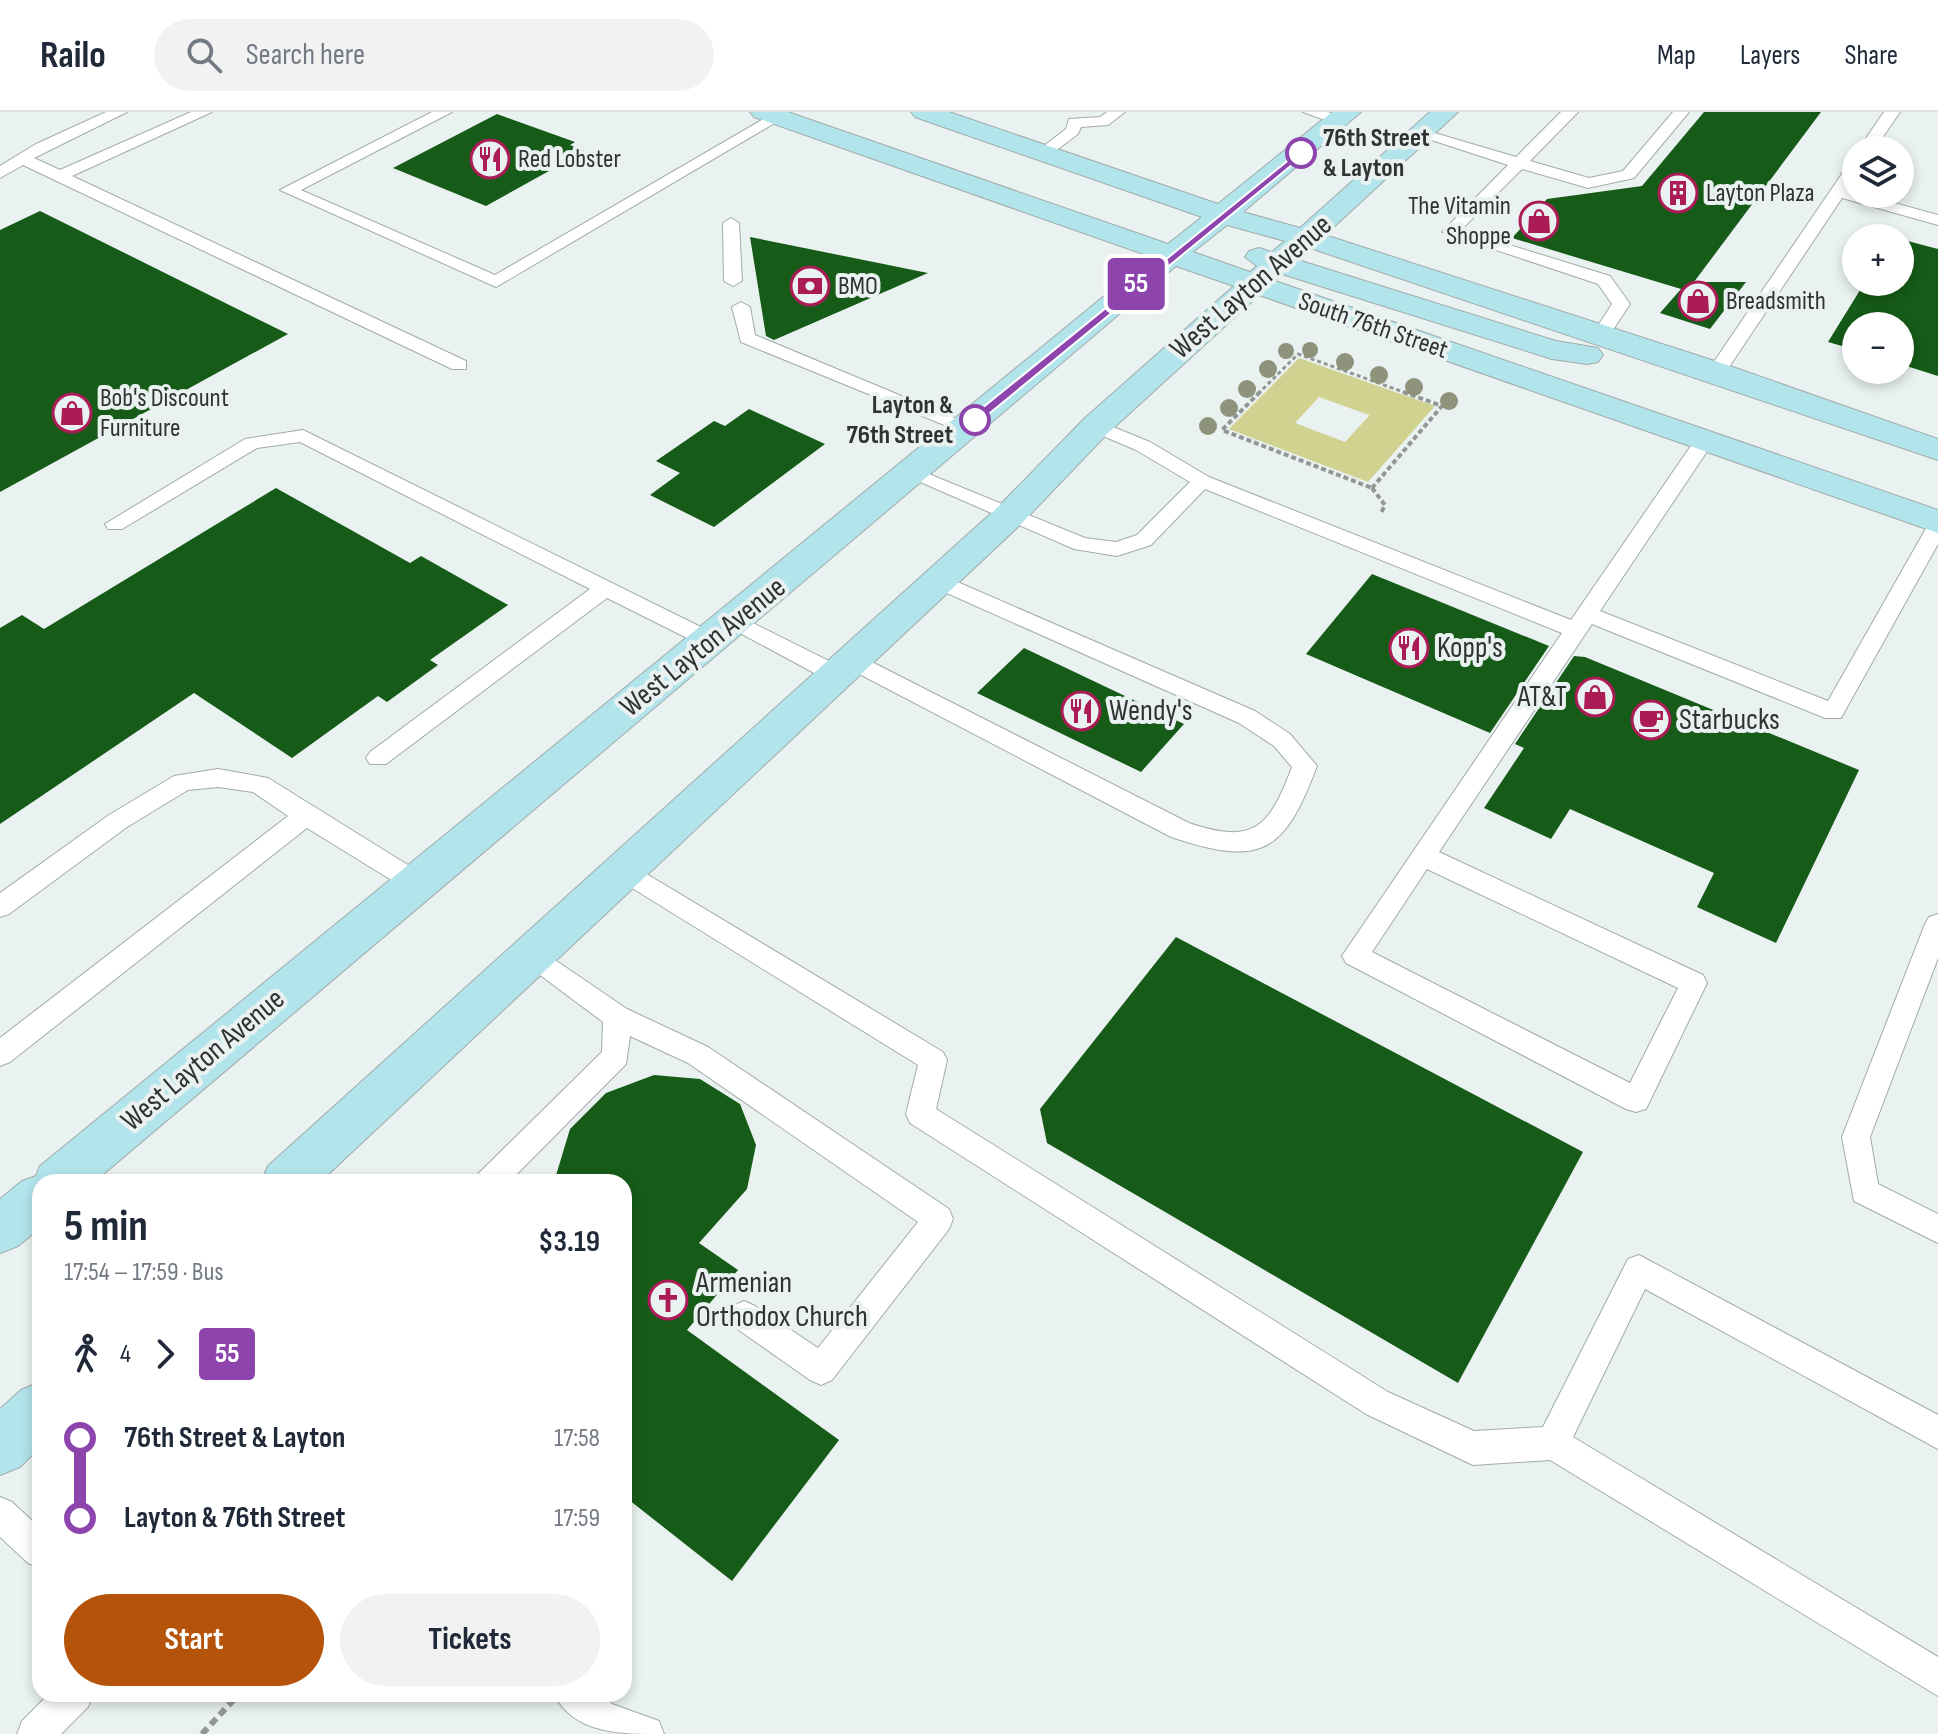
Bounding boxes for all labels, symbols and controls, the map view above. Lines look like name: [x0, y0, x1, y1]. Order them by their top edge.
search box: [154, 19, 714, 91]
text: Railo: [40, 33, 106, 78]
icon: search: [182, 33, 226, 77]
text: Search here: [246, 37, 365, 73]
text: Map: [1657, 39, 1696, 72]
text: Layers: [1740, 39, 1800, 72]
text: Share: [1844, 39, 1898, 72]
place label: 76th Street & Layton: [1323, 123, 1430, 184]
map controls: [1842, 136, 1914, 384]
button: layers: [1842, 136, 1914, 208]
restaurant icon: Red Lobster: [469, 138, 511, 180]
marker: 76th Street & Layton: [1286, 138, 1316, 168]
place label: Red Lobster: [518, 144, 622, 175]
building icon: Layton Plaza: [1657, 172, 1699, 214]
place label: Layton Plaza: [1706, 178, 1815, 209]
place label: The Vitamin Shoppe: [1408, 191, 1511, 252]
shop icon: The Vitamin Shoppe: [1518, 200, 1560, 242]
street label: West Layton Avenue: [1163, 207, 1339, 367]
button: +: [1842, 224, 1914, 296]
line badge: 55: [1100, 258, 1172, 310]
bank icon: BMO: [789, 265, 831, 307]
text: 55: [1124, 267, 1148, 300]
place label: BMO: [838, 271, 878, 302]
shop icon: Breadsmith: [1677, 280, 1719, 322]
street label: South 76th Street: [1294, 286, 1452, 366]
place label: Breadsmith: [1726, 286, 1826, 317]
button: −: [1842, 312, 1914, 384]
place label: Bob's Discount Furniture: [100, 383, 229, 444]
place label: Layton & 76th Street: [846, 390, 953, 451]
shop icon: Bob's Discount Furniture: [51, 392, 93, 434]
marker: Layton & 76th Street: [960, 405, 990, 435]
street label: West Layton Avenue: [613, 569, 793, 725]
restaurant icon: Kopp's: [1388, 627, 1430, 669]
place label: Kopp's: [1437, 630, 1503, 666]
shop icon: AT&T: [1574, 676, 1616, 718]
place label: AT&T: [1516, 679, 1567, 715]
restaurant icon: Wendy's: [1060, 690, 1102, 732]
place label: Wendy's: [1109, 693, 1193, 729]
cafe icon: Starbucks: [1630, 699, 1672, 741]
place label: Starbucks: [1679, 702, 1780, 738]
street label: West Layton Avenue: [114, 981, 292, 1139]
text: 5 min: [64, 1200, 148, 1253]
text: $3.19: [538, 1224, 600, 1260]
text: 17:54 – 17:59 · Bus: [64, 1257, 224, 1288]
place label: Armenian Orthodox Church: [695, 1265, 868, 1335]
church icon: Armenian Orthodox Church: [647, 1279, 689, 1321]
icon: walk: [64, 1332, 108, 1376]
icon: forward: [143, 1332, 187, 1376]
text: 55: [215, 1337, 239, 1370]
text: 4: [120, 1339, 131, 1370]
text: 76th Street & Layton: [124, 1420, 345, 1456]
text: 17:58: [554, 1423, 600, 1454]
text: Layton & 76th Street: [124, 1500, 345, 1536]
text: 17:59: [554, 1503, 600, 1534]
button: Start: [64, 1594, 324, 1686]
button: Tickets: [340, 1594, 600, 1686]

